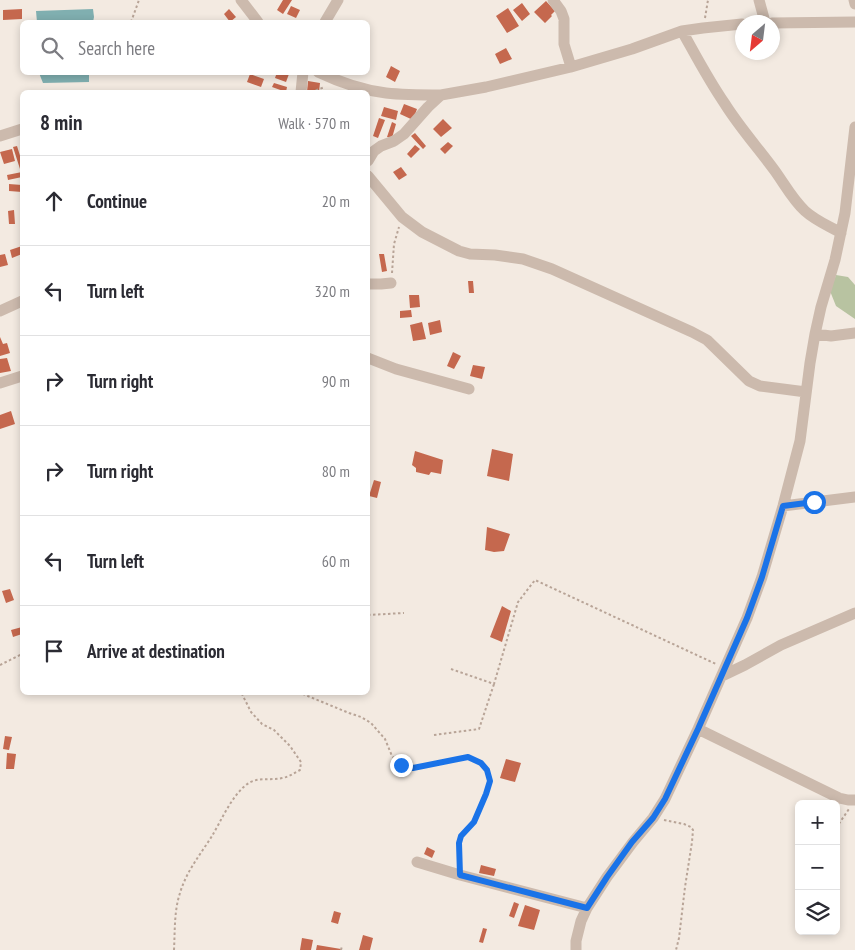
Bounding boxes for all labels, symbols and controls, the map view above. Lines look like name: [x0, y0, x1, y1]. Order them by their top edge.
north arrow: [735, 15, 780, 60]
search box: [20, 20, 370, 75]
icon: search: [38, 34, 66, 62]
text: Search here: [78, 36, 155, 60]
text: 8 min: [40, 109, 82, 136]
text: Walk · 570 m: [278, 113, 350, 133]
icon: ahead: [40, 187, 68, 215]
text: Continue: [87, 189, 147, 213]
text: 20 m: [322, 191, 350, 211]
icon: left: [40, 277, 68, 305]
text: Turn left: [87, 279, 144, 303]
text: 320 m: [315, 281, 350, 301]
icon: right: [40, 367, 68, 395]
text: Turn right: [87, 369, 153, 393]
text: 90 m: [322, 371, 350, 391]
icon: right: [40, 457, 68, 485]
text: Turn right: [87, 459, 153, 483]
text: 80 m: [322, 461, 350, 481]
route start: [803, 491, 826, 514]
icon: left: [40, 547, 68, 575]
text: Turn left: [87, 549, 144, 573]
text: 60 m: [322, 551, 350, 571]
icon: arrive: [40, 637, 68, 665]
text: Arrive at destination: [87, 639, 225, 663]
route end: [390, 754, 413, 777]
map controls: [795, 800, 840, 935]
button: +: [795, 800, 840, 845]
button: −: [795, 845, 840, 890]
button: layers: [795, 890, 840, 935]

